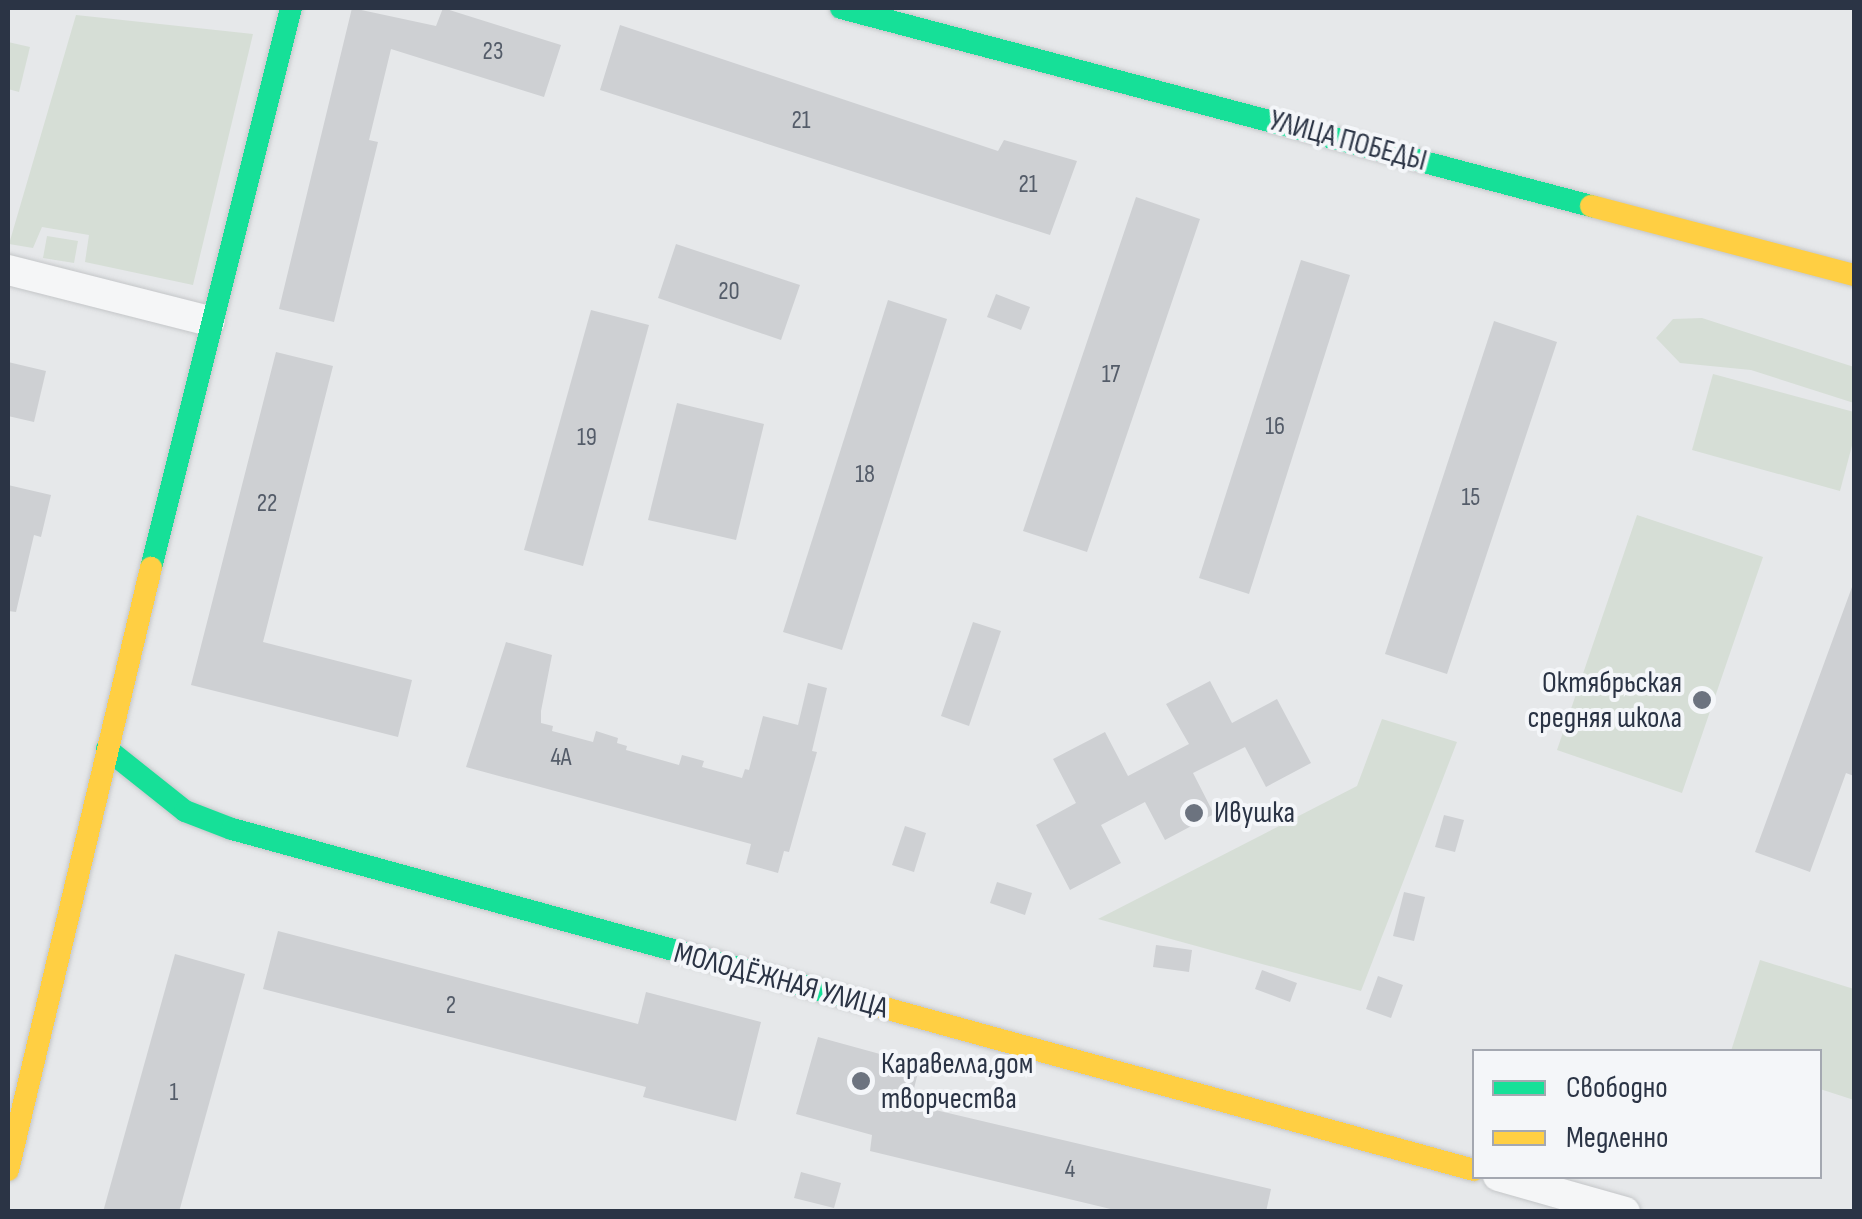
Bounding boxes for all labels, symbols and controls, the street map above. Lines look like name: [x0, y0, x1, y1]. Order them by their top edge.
house number: 23: [483, 37, 503, 67]
street label: УЛИЦА ПОБЕДЫ: [1265, 103, 1431, 179]
house number: 21: [791, 106, 811, 136]
house number: 21: [1018, 170, 1038, 200]
house number: 20: [718, 277, 740, 307]
house number: 17: [1102, 360, 1120, 390]
house number: 16: [1265, 412, 1285, 442]
house number: 19: [577, 423, 597, 453]
house number: 18: [855, 460, 875, 490]
house number: 15: [1462, 483, 1480, 513]
house number: 22: [257, 489, 277, 519]
place label: Октябрьская средняя школа: [1527, 665, 1682, 736]
marker: Октябрьская средняя школа: [1691, 689, 1713, 711]
house number: 4А: [550, 743, 572, 773]
place label: Ивушка: [1214, 795, 1295, 831]
marker: Ивушка: [1183, 802, 1205, 824]
street label: МОЛОДЁЖНАЯ УЛИЦА: [670, 935, 892, 1027]
house number: 2: [446, 991, 456, 1021]
place label: Каравелла,дом творчества: [881, 1046, 1033, 1116]
legend: [1472, 1049, 1822, 1179]
marker: Каравелла,дом творчества: [850, 1070, 872, 1092]
text: Свободно: [1566, 1070, 1668, 1106]
house number: 1: [170, 1078, 178, 1108]
text: Медленно: [1566, 1120, 1668, 1156]
house number: 4: [1065, 1155, 1075, 1185]

